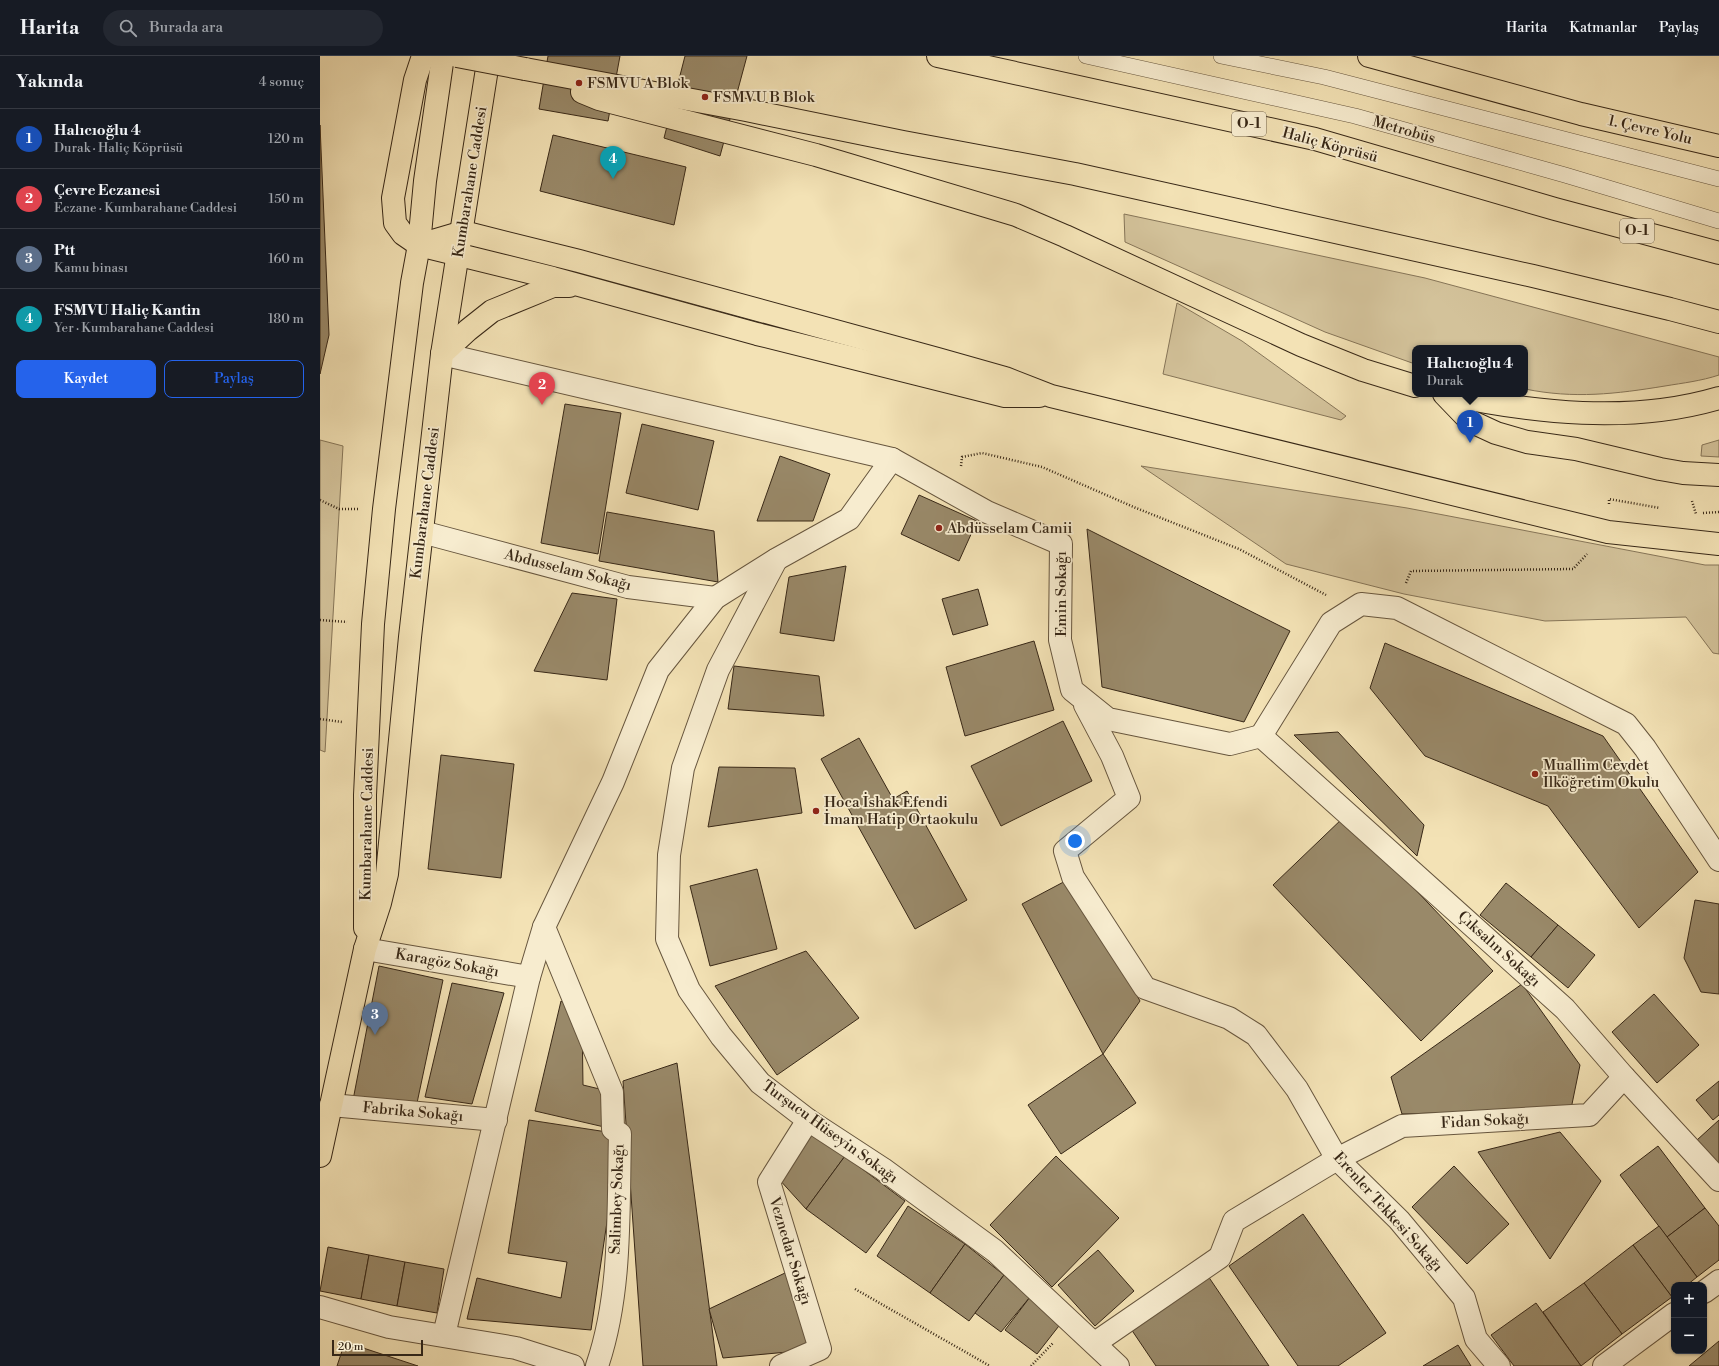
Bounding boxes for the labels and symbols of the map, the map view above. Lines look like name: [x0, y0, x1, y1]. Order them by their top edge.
place label: FSMVU A Blok: [587, 74, 689, 93]
marker: FSMVU A Blok: [574, 78, 584, 88]
place label: FSMVU B Blok: [713, 88, 816, 107]
marker: FSMVU B Blok: [700, 92, 710, 102]
street label: Kumbarahane Caddesi: [449, 105, 491, 259]
street label: 1. Çevre Yolu: [1606, 111, 1694, 149]
road number: O-1: [1232, 112, 1266, 136]
street label: Metrobüs: [1370, 112, 1438, 148]
street label: Haliç Köprüsü: [1280, 123, 1380, 167]
pin: 4: [600, 146, 626, 179]
road number: O-1: [1620, 219, 1654, 243]
pin: 2: [529, 372, 555, 405]
pin: 1: [1457, 410, 1483, 443]
street label: Kumbarahane Caddesi: [406, 426, 444, 580]
place label: Abdüsselam Camii: [946, 519, 1073, 538]
marker: Abdüsselam Camii: [934, 523, 944, 533]
street label: Abdusselam Sokağı: [502, 545, 634, 595]
street label: Emin Sokağı: [1052, 551, 1071, 637]
street label: Kumbarahane Caddesi: [356, 747, 378, 901]
place label: Muallim Cevdet İlköğretim Okulu: [1543, 756, 1660, 792]
marker: Muallim Cevdet İlköğretim Okulu: [1530, 769, 1540, 779]
place label: Hoca İshak Efendi İmam Hatip Ortaokulu: [824, 792, 979, 829]
marker: Hoca İshak Efendi İmam Hatip Ortaokulu: [811, 806, 821, 816]
your location: [1065, 831, 1085, 851]
street label: Çıksalın Sokağı: [1454, 907, 1544, 991]
street label: Karagöz Sokağı: [394, 945, 501, 982]
pin: 3: [362, 1002, 388, 1035]
street label: Turşucu Hüseyin Sokağı: [758, 1076, 902, 1188]
street label: Fabrika Sokağı: [362, 1098, 464, 1126]
street label: Fidan Sokağı: [1440, 1109, 1530, 1133]
street label: Salimbey Sokağı: [606, 1143, 628, 1255]
street label: Erenler Tekkesi Sokağı: [1329, 1148, 1447, 1276]
street label: Veznedar Sokağı: [764, 1194, 815, 1307]
scale bar: [332, 1338, 423, 1357]

